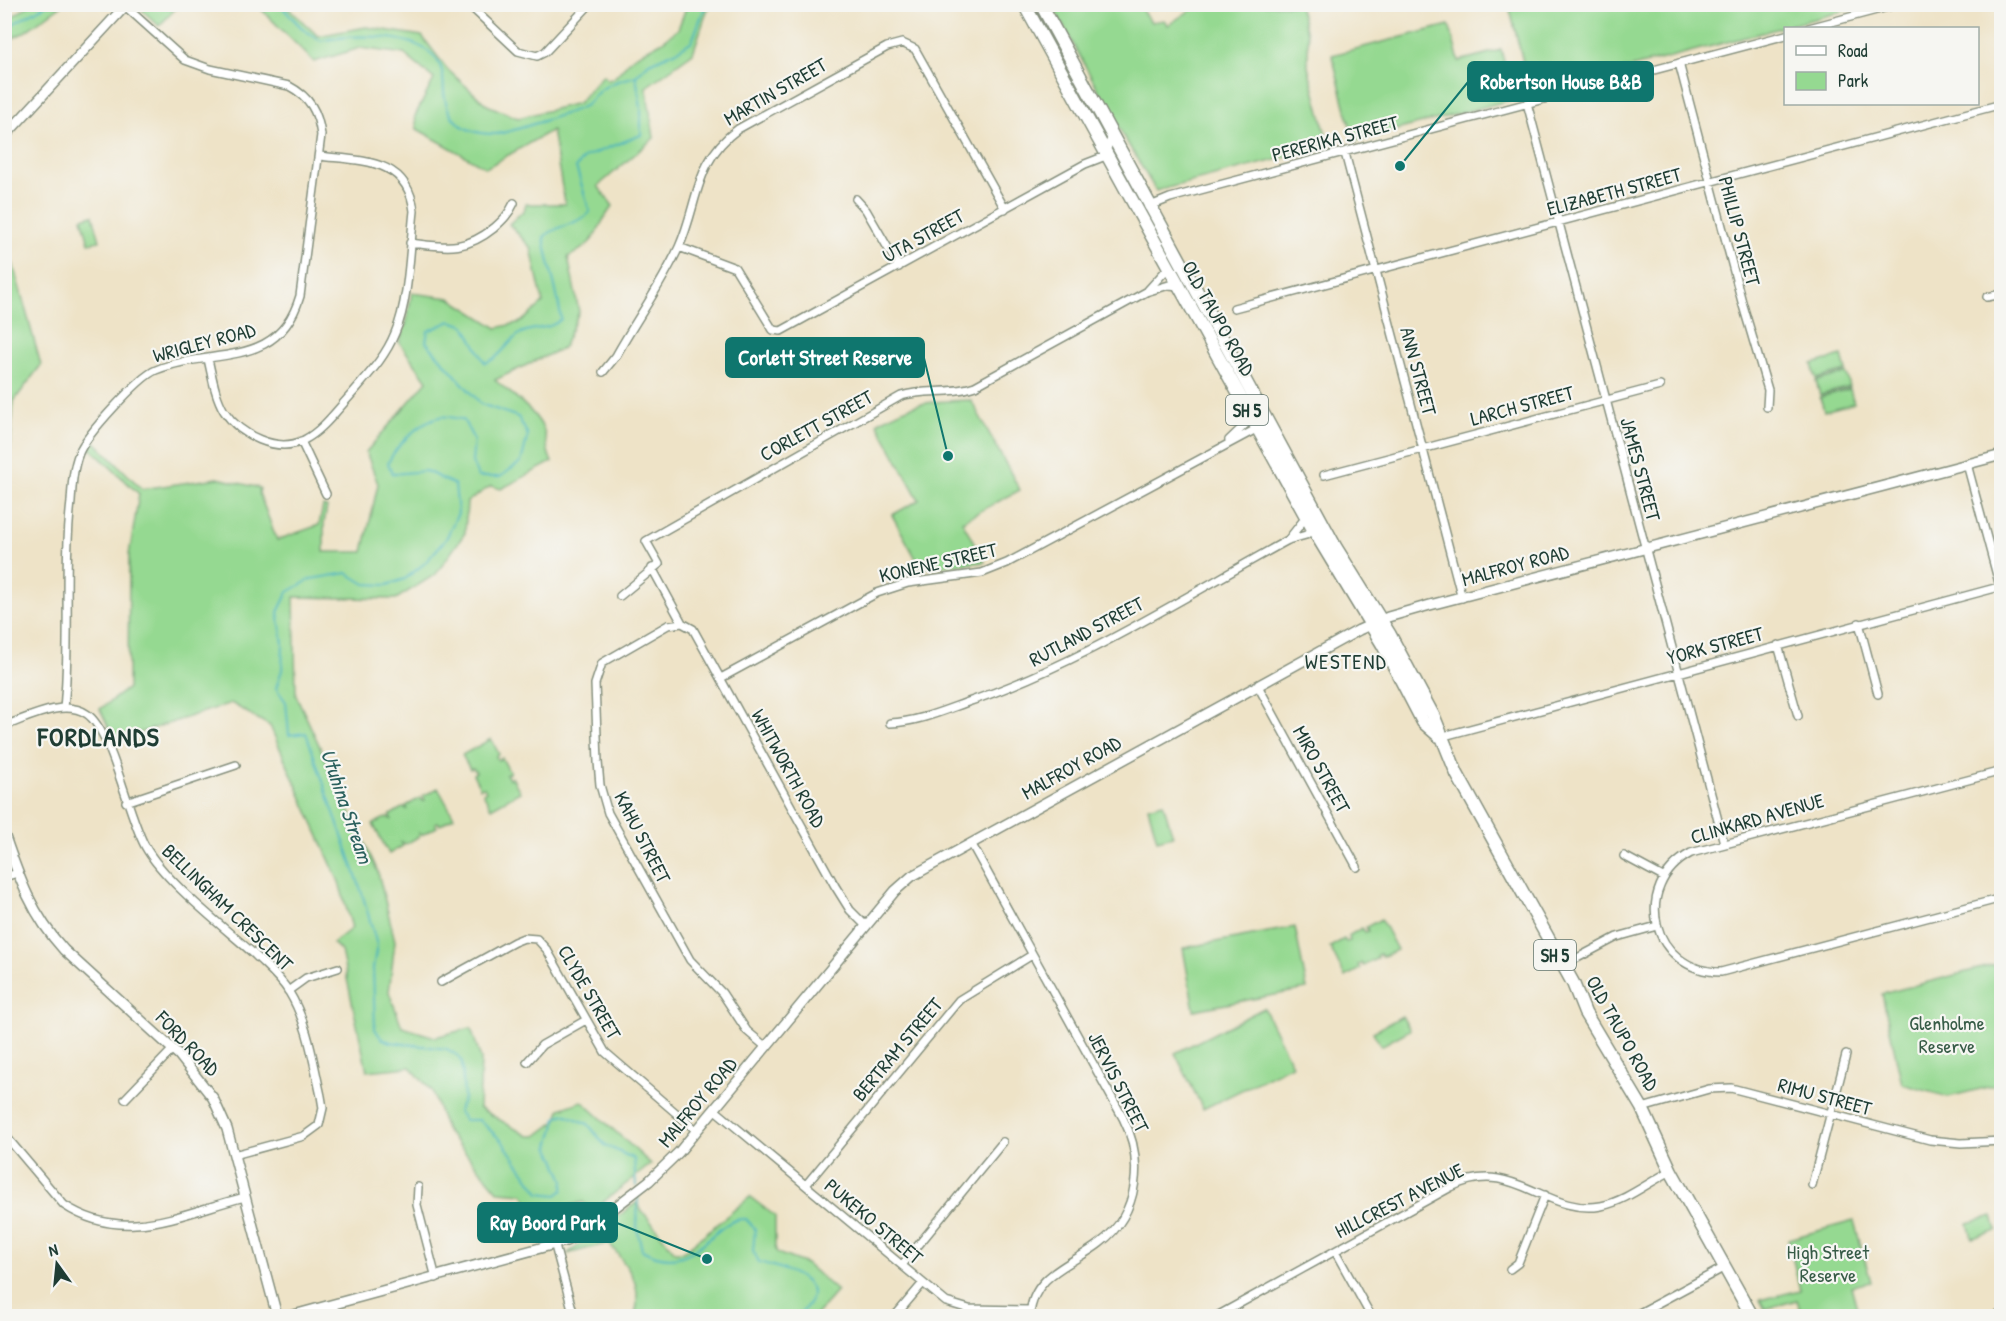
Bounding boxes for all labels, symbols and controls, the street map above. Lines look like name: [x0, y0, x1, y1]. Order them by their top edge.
legend: [1784, 27, 1979, 105]
text: Road: [1838, 38, 1868, 63]
street label: MARTIN STREET: [719, 50, 832, 131]
callout: Robertson House B&B: [1468, 62, 1653, 101]
text: Robertson House B&B: [1480, 67, 1642, 96]
text: Park: [1838, 68, 1869, 93]
street label: PERERIKA STREET: [1269, 108, 1402, 168]
street label: ELIZABETH STREET: [1544, 160, 1685, 222]
street label: PHILLIP STREET: [1712, 173, 1768, 289]
street label: UTA STREET: [877, 201, 969, 268]
street label: OLD TAUPO ROAD: [1176, 256, 1262, 381]
street label: WRIGLEY ROAD: [150, 315, 259, 369]
street label: ANN STREET: [1394, 324, 1444, 419]
callout: Corlett Street Reserve: [726, 338, 924, 377]
text: Corlett Street Reserve: [738, 343, 913, 372]
street label: LARCH STREET: [1467, 378, 1577, 432]
street label: CORLETT STREET: [755, 382, 878, 467]
road number: SH 5: [1226, 395, 1268, 425]
street label: JAMES STREET: [1614, 414, 1668, 524]
street label: KONENE STREET: [877, 535, 1000, 589]
street label: MALFROY ROAD: [1459, 538, 1572, 592]
street label: RUTLAND STREET: [1024, 589, 1149, 673]
street label: YORK STREET: [1664, 619, 1767, 671]
district label: WESTEND: [1305, 647, 1387, 676]
street label: WHITWORTH ROAD: [745, 704, 833, 832]
district label: FORDLANDS: [37, 719, 160, 754]
street label: MIRO STREET: [1287, 720, 1357, 818]
street label: MALFROY ROAD: [1016, 728, 1126, 805]
water label: Utuhina Stream: [314, 745, 380, 868]
street label: KAHU STREET: [608, 786, 678, 888]
street label: CLINKARD AVENUE: [1687, 786, 1827, 850]
street label: BELLINGHAM CRESCENT: [157, 837, 300, 977]
street label: CLYDE STREET: [552, 940, 628, 1045]
road number: SH 5: [1534, 940, 1576, 970]
street label: OLD TAUPO ROAD: [1580, 971, 1666, 1096]
street label: BERTRAM STREET: [846, 991, 949, 1106]
street label: FORD ROAD: [149, 1004, 226, 1082]
park label: Glenholme Reserve: [1909, 1009, 1985, 1059]
street label: JERVIS STREET: [1082, 1027, 1156, 1138]
street label: MALFROY ROAD: [651, 1051, 743, 1153]
street label: RIMU STREET: [1775, 1071, 1875, 1122]
street label: HILLCREST AVENUE: [1330, 1156, 1468, 1244]
street label: PUKEKO STREET: [819, 1172, 929, 1271]
callout: Ray Boord Park: [478, 1203, 617, 1242]
text: Ray Boord Park: [490, 1208, 606, 1238]
north arrow: [27, 1234, 87, 1294]
text: N: [46, 1238, 61, 1261]
park label: High Street Reserve: [1787, 1238, 1870, 1288]

